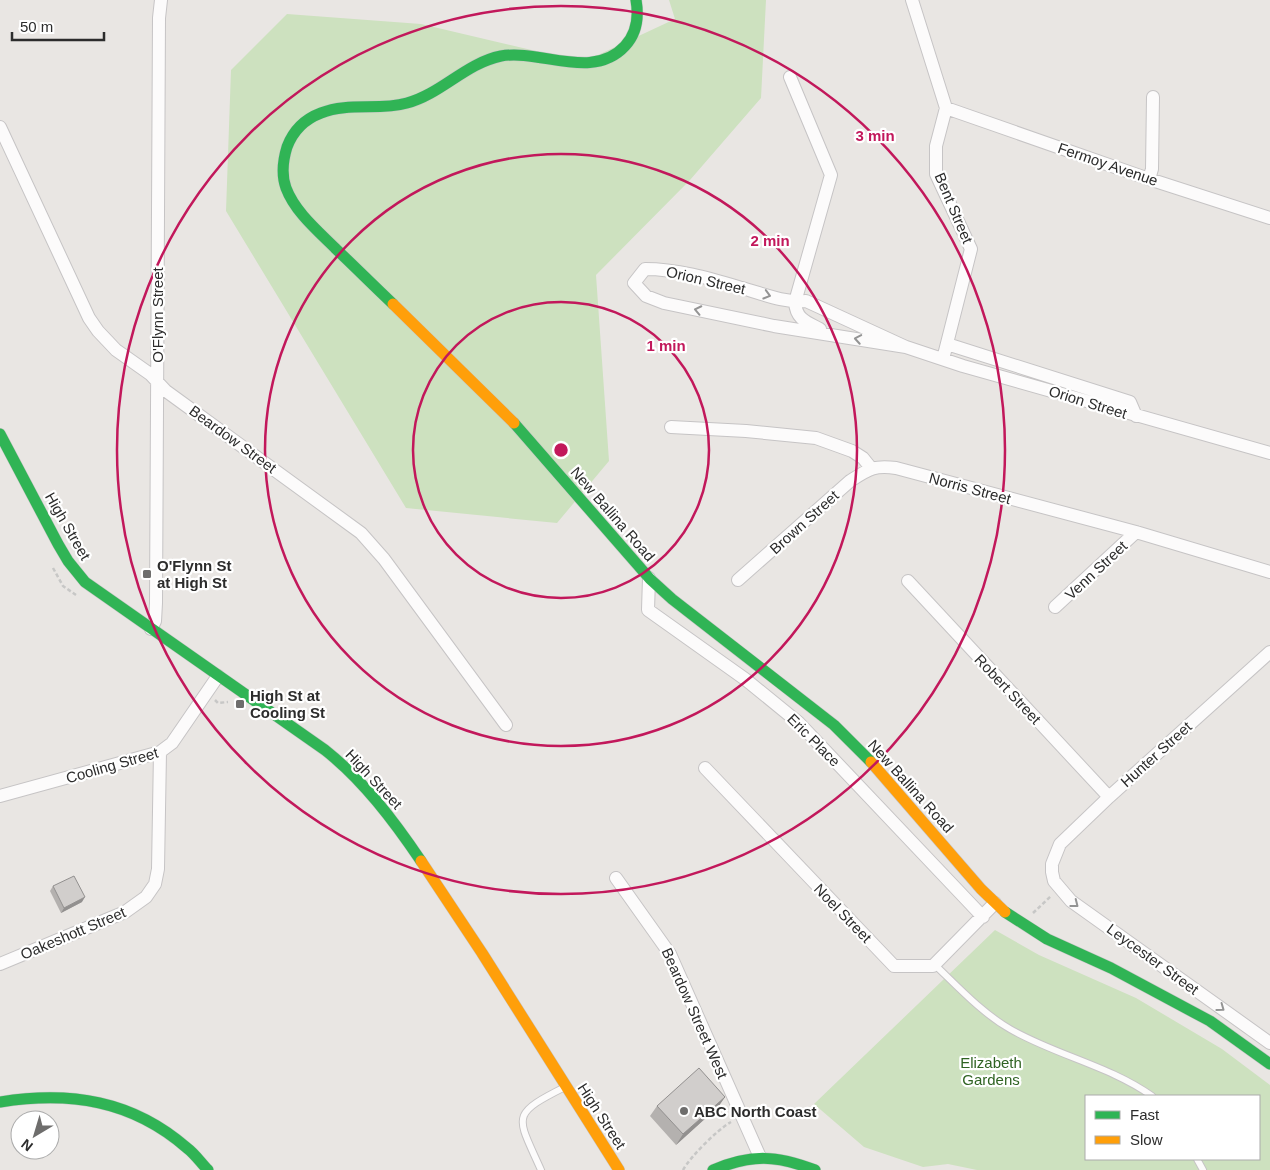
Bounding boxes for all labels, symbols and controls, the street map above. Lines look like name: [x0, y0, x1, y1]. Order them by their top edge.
scale bar: [12, 10, 105, 42]
text: 50 m: [20, 18, 53, 35]
text: 3 min: [855, 127, 895, 144]
street label: Fermoy Avenue: [1056, 139, 1160, 189]
street label: Bent Street: [932, 170, 977, 247]
text: 2 min: [750, 232, 790, 249]
street label: Orion Street: [665, 263, 748, 298]
street label: O'Flynn Street: [149, 266, 166, 363]
one-way arrow: [762, 289, 770, 299]
one-way arrow: [694, 305, 703, 316]
one-way arrow: [854, 334, 863, 344]
text: 1 min: [646, 337, 686, 354]
street label: Orion Street: [1047, 382, 1130, 422]
street label: Beardow Street: [186, 402, 280, 477]
centre of rings: [552, 441, 570, 459]
street label: New Ballina Road: [567, 463, 659, 565]
street label: Norris Street: [927, 469, 1014, 507]
street label: Brown Street: [766, 486, 843, 557]
street label: High Street: [42, 489, 95, 563]
street label: Venn Street: [1062, 536, 1131, 603]
place label: O'Flynn St at High St: [157, 557, 231, 591]
marker: O'Flynn St at High St: [141, 568, 153, 580]
street label: Robert Street: [971, 651, 1045, 728]
place label: High St at Cooling St: [250, 687, 325, 721]
marker: High St at Cooling St: [234, 698, 246, 710]
street label: Eric Place: [784, 710, 844, 770]
street label: Hunter Street: [1117, 717, 1195, 790]
street label: New Ballina Road: [865, 736, 957, 836]
street label: Cooling Street: [64, 744, 161, 786]
street label: High Street: [342, 746, 406, 813]
street label: Noel Street: [811, 880, 876, 946]
one-way arrow: [1069, 898, 1078, 906]
street label: Oakeshott Street: [18, 903, 129, 963]
street label: Leycester Street: [1104, 920, 1203, 998]
street label: Beardow Street West: [658, 945, 732, 1082]
one-way arrow: [1215, 1003, 1224, 1011]
park label: Elizabeth Gardens: [960, 1054, 1022, 1088]
street label: High Street: [574, 1080, 630, 1153]
legend: [1085, 1095, 1260, 1160]
place label: ABC North Coast: [694, 1103, 817, 1120]
marker: ABC North Coast: [678, 1105, 690, 1117]
text: Fast: [1130, 1106, 1160, 1123]
north arrow: [10, 1110, 60, 1160]
text: Slow: [1130, 1131, 1163, 1148]
text: N: [18, 1136, 36, 1155]

